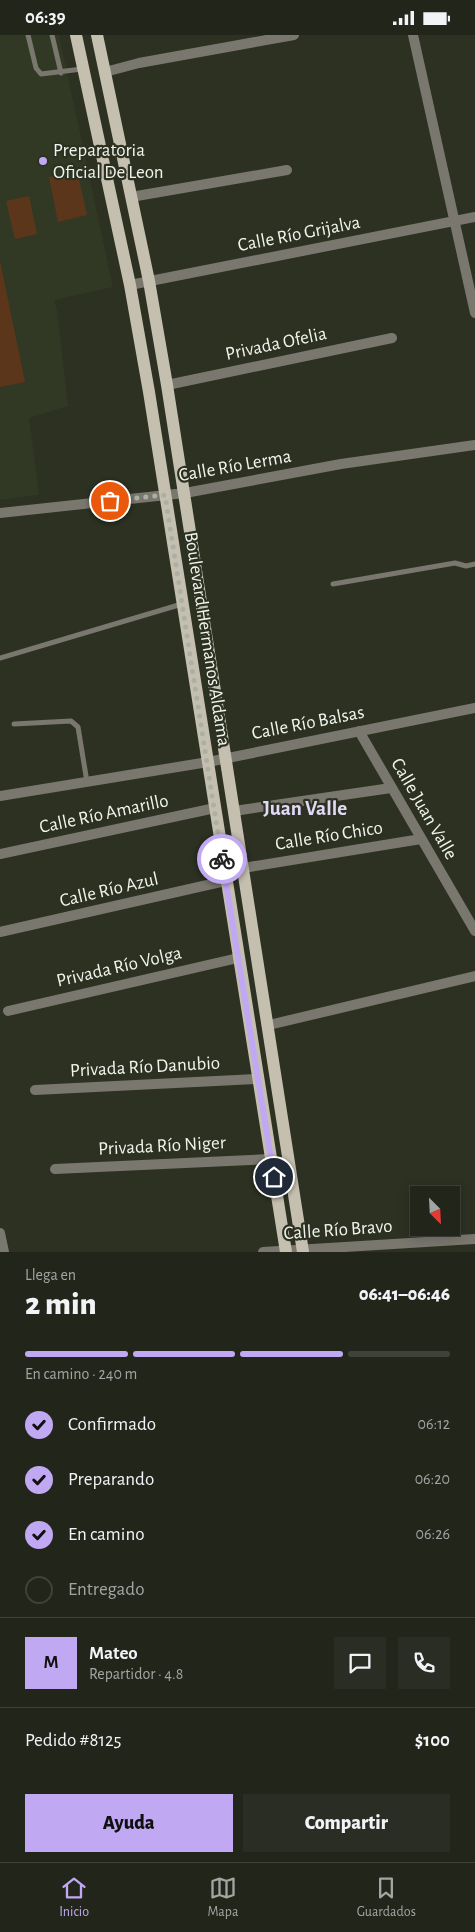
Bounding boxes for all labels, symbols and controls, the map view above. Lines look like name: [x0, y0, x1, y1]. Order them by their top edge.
text: 06:39: [25, 8, 66, 27]
place label: Preparatoria Oficial De Leon: [53, 141, 164, 182]
marker: Preparatoria Oficial De Leon: [37, 155, 49, 167]
street label: Calle Río Grijalva: [236, 213, 362, 255]
street label: Privada Ofelia: [224, 324, 329, 364]
street label: Calle Río Lerma: [177, 447, 293, 485]
pin: [89, 480, 131, 522]
icon: bag: [96, 487, 124, 515]
street label: Boulevard Hermanos Aldama: [181, 531, 233, 748]
street label: Calle Río Balsas: [250, 703, 366, 743]
street label: Calle Juan Valle: [387, 755, 461, 863]
street label: Calle Río Amarillo: [38, 791, 170, 837]
district label: Juan Valle: [263, 798, 347, 819]
street label: Calle Río Chico: [274, 818, 384, 854]
courier: [197, 834, 247, 884]
icon: bike: [208, 845, 236, 873]
street label: Calle Río Azul: [58, 869, 160, 911]
street label: Privada Río Volga: [55, 943, 184, 991]
street label: Privada Río Danubio: [69, 1054, 221, 1080]
street label: Privada Río Niger: [98, 1133, 226, 1159]
pin: [253, 1156, 295, 1198]
icon: home: [260, 1163, 288, 1191]
north arrow: [410, 1186, 460, 1236]
map controls: [410, 1186, 460, 1236]
street label: Calle Río Bravo: [283, 1217, 393, 1243]
text: Llega en: [25, 1267, 76, 1283]
text: 06:41–06:46: [359, 1285, 450, 1304]
text: 2 min: [25, 1288, 97, 1320]
text: En camino · 240 m: [25, 1366, 137, 1382]
icon: check: [25, 1411, 53, 1439]
text: Confirmado: [68, 1415, 156, 1434]
text: 06:12: [418, 1416, 450, 1432]
icon: check: [25, 1466, 53, 1494]
text: Preparando: [68, 1470, 154, 1489]
text: 06:20: [415, 1471, 450, 1487]
icon: check: [25, 1521, 53, 1549]
text: En camino: [68, 1525, 145, 1544]
text: 06:26: [416, 1526, 450, 1542]
text: Entregado: [68, 1580, 144, 1599]
button: chat: [334, 1637, 386, 1689]
button: phone: [398, 1637, 450, 1689]
text: Mateo: [89, 1644, 138, 1663]
text: M: [43, 1653, 59, 1672]
text: Repartidor · 4.8: [89, 1666, 183, 1682]
text: Pedido #8125: [25, 1731, 122, 1750]
text: $100: [415, 1731, 450, 1750]
button: Ayuda: [25, 1794, 233, 1852]
button: Compartir: [243, 1794, 450, 1852]
tab: Inicio: [59, 1874, 89, 1921]
tab: Mapa: [207, 1874, 238, 1921]
tab: Guardados: [357, 1874, 416, 1921]

